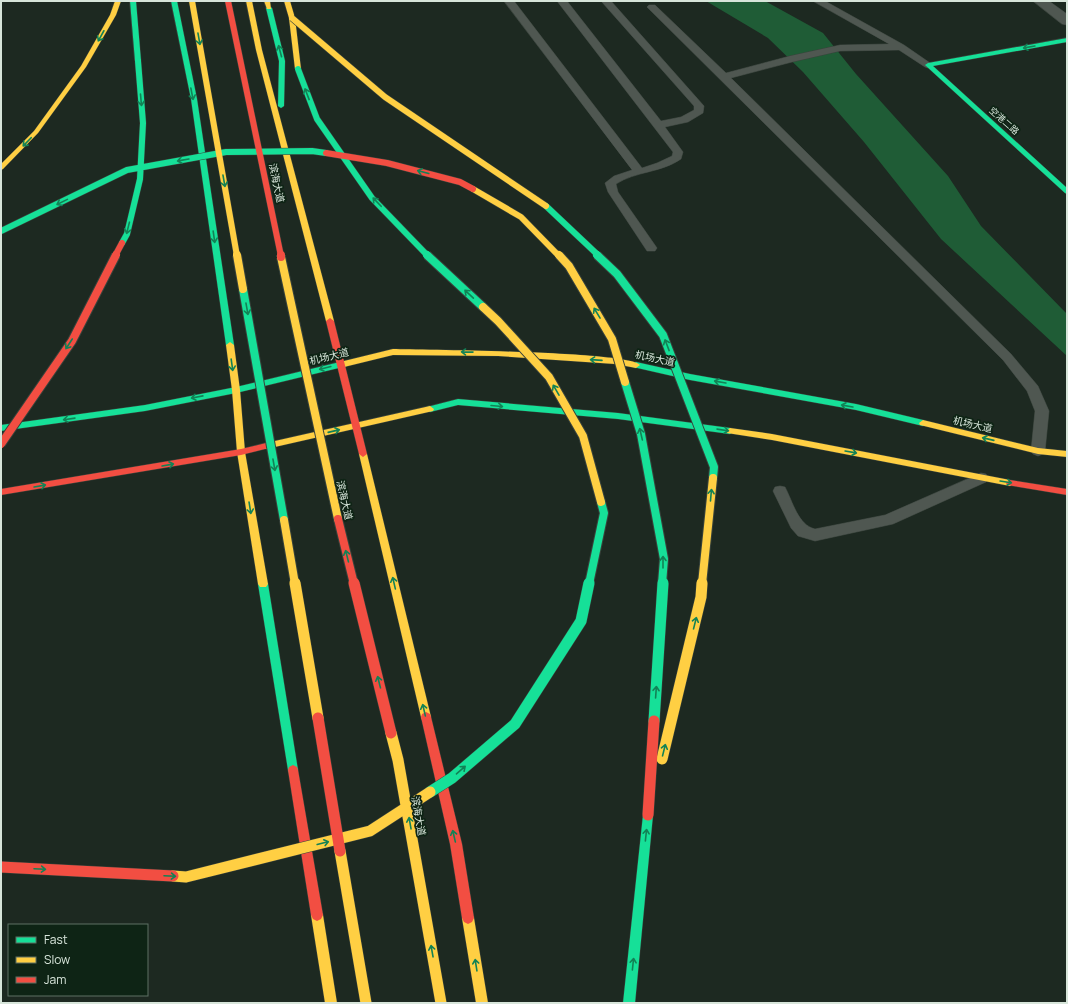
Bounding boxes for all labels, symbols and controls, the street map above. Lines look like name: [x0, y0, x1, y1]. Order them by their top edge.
one-way arrow: [97, 30, 105, 42]
one-way arrow: [195, 33, 203, 46]
one-way arrow: [1022, 43, 1035, 51]
one-way arrow: [275, 44, 283, 57]
one-way arrow: [189, 87, 197, 100]
one-way arrow: [303, 88, 311, 100]
one-way arrow: [138, 93, 145, 106]
street label: 空港二路: [987, 104, 1022, 138]
one-way arrow: [22, 137, 31, 147]
one-way arrow: [177, 156, 190, 164]
street label: 滨海大道: [266, 162, 288, 204]
one-way arrow: [416, 168, 429, 176]
one-way arrow: [220, 174, 228, 187]
one-way arrow: [373, 198, 382, 208]
one-way arrow: [56, 199, 68, 206]
one-way arrow: [124, 221, 132, 234]
one-way arrow: [210, 230, 218, 243]
one-way arrow: [464, 289, 474, 299]
one-way arrow: [243, 302, 251, 315]
one-way arrow: [592, 307, 600, 319]
one-way arrow: [65, 338, 74, 349]
one-way arrow: [663, 340, 671, 352]
street label: 机场大道: [308, 344, 350, 368]
street label: 机场大道: [634, 347, 676, 369]
one-way arrow: [461, 348, 474, 356]
one-way arrow: [590, 356, 603, 364]
one-way arrow: [228, 358, 236, 371]
one-way arrow: [319, 365, 332, 373]
one-way arrow: [713, 378, 726, 386]
one-way arrow: [552, 384, 560, 396]
one-way arrow: [191, 394, 204, 402]
one-way arrow: [841, 401, 854, 409]
one-way arrow: [490, 402, 503, 409]
street label: 机场大道: [952, 413, 994, 435]
one-way arrow: [63, 415, 76, 423]
one-way arrow: [327, 426, 340, 434]
one-way arrow: [716, 426, 729, 434]
one-way arrow: [637, 428, 644, 441]
one-way arrow: [981, 434, 994, 442]
one-way arrow: [844, 448, 857, 456]
one-way arrow: [271, 458, 279, 471]
one-way arrow: [161, 460, 174, 468]
one-way arrow: [999, 478, 1012, 486]
street label: 滨海大道: [334, 479, 356, 521]
one-way arrow: [33, 482, 46, 490]
one-way arrow: [707, 489, 715, 502]
one-way arrow: [247, 501, 255, 514]
one-way arrow: [342, 550, 350, 563]
one-way arrow: [659, 556, 667, 569]
one-way arrow: [390, 577, 398, 590]
one-way arrow: [692, 617, 699, 630]
one-way arrow: [374, 676, 382, 689]
one-way arrow: [652, 686, 659, 699]
one-way arrow: [420, 704, 428, 717]
one-way arrow: [661, 743, 669, 756]
one-way arrow: [456, 766, 467, 775]
street label: 滨海大道: [409, 795, 429, 837]
one-way arrow: [405, 817, 413, 830]
one-way arrow: [643, 829, 650, 842]
one-way arrow: [450, 830, 458, 843]
one-way arrow: [317, 839, 330, 846]
one-way arrow: [33, 865, 46, 872]
one-way arrow: [163, 873, 176, 880]
legend: [8, 924, 148, 996]
text: Fast: [44, 931, 68, 948]
one-way arrow: [428, 945, 436, 958]
text: Slow: [44, 951, 70, 968]
one-way arrow: [472, 958, 480, 971]
one-way arrow: [629, 958, 637, 971]
text: Jam: [44, 971, 66, 988]

